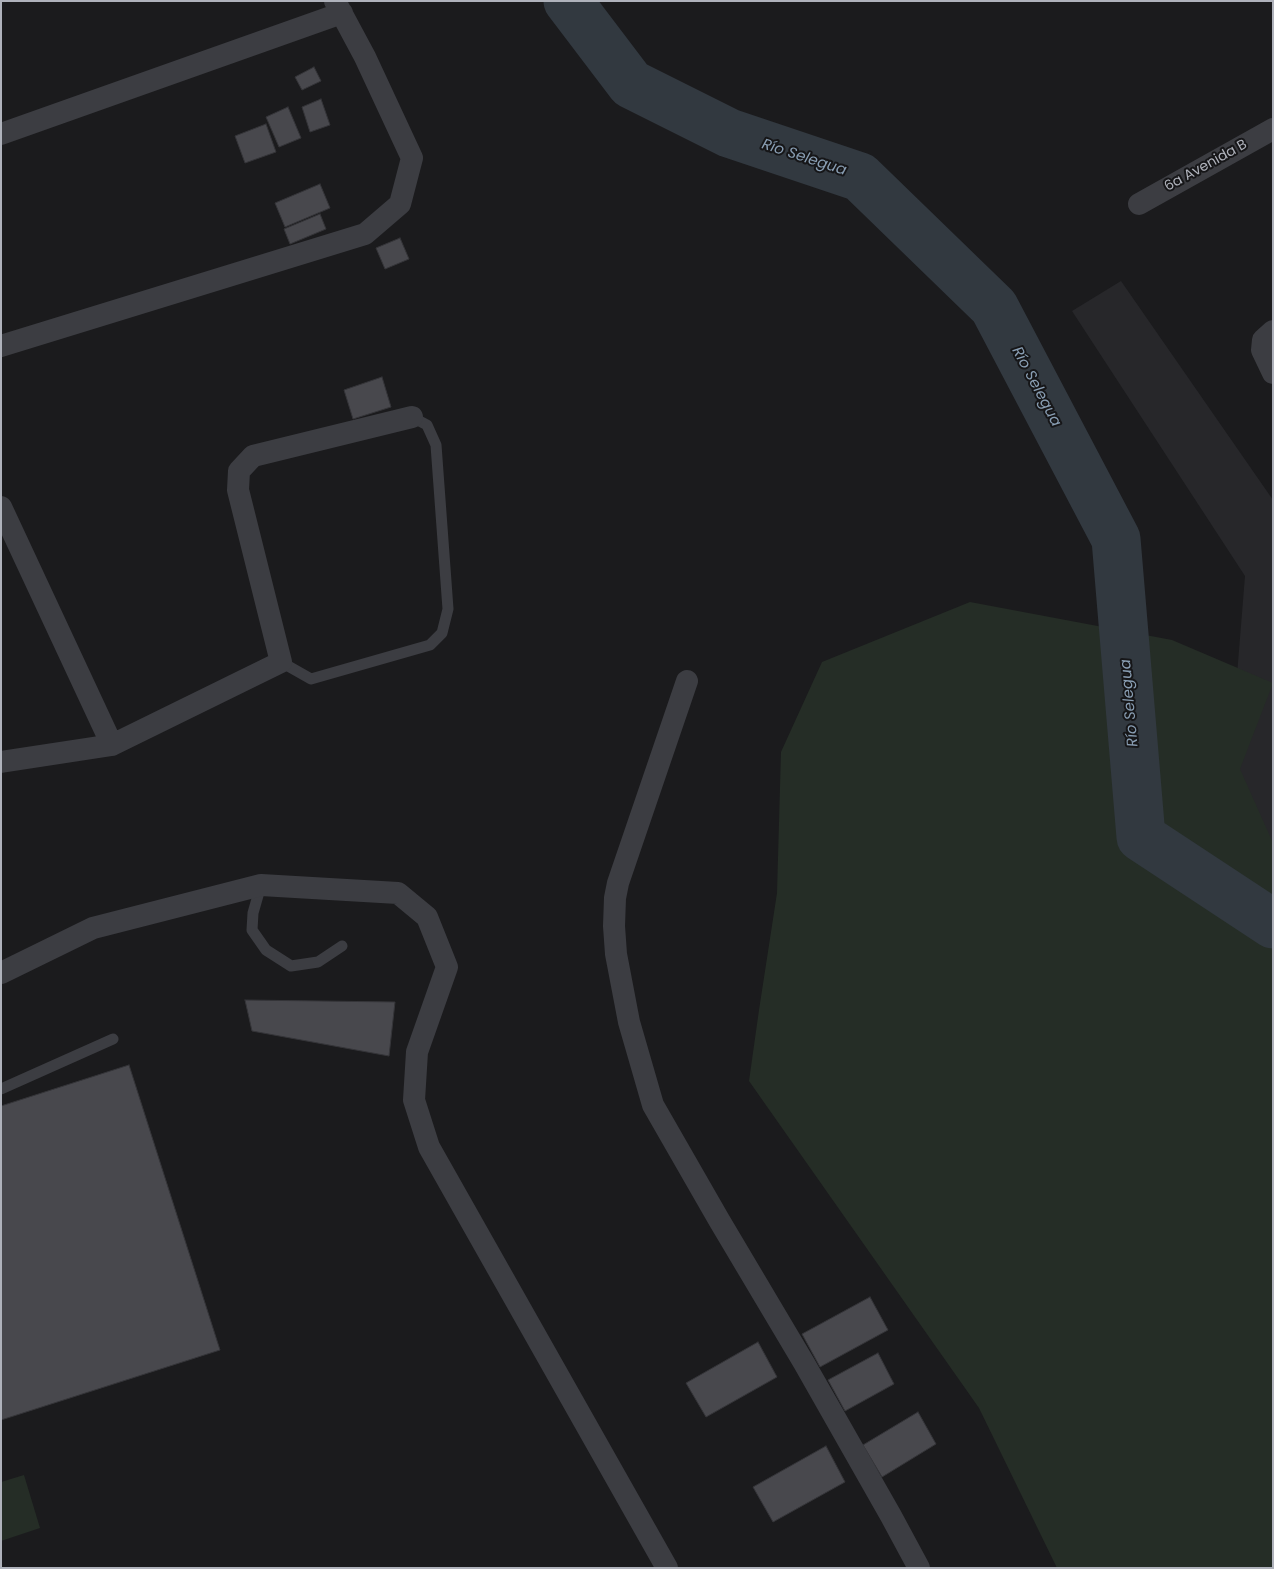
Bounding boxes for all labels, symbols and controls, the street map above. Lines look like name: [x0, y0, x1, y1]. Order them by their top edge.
water label: Río Selegua: [759, 136, 849, 180]
street label: 6a Avenida B: [1162, 136, 1250, 196]
water label: Río Selegua: [1007, 344, 1065, 430]
water label: Río Selegua: [1117, 658, 1143, 748]

